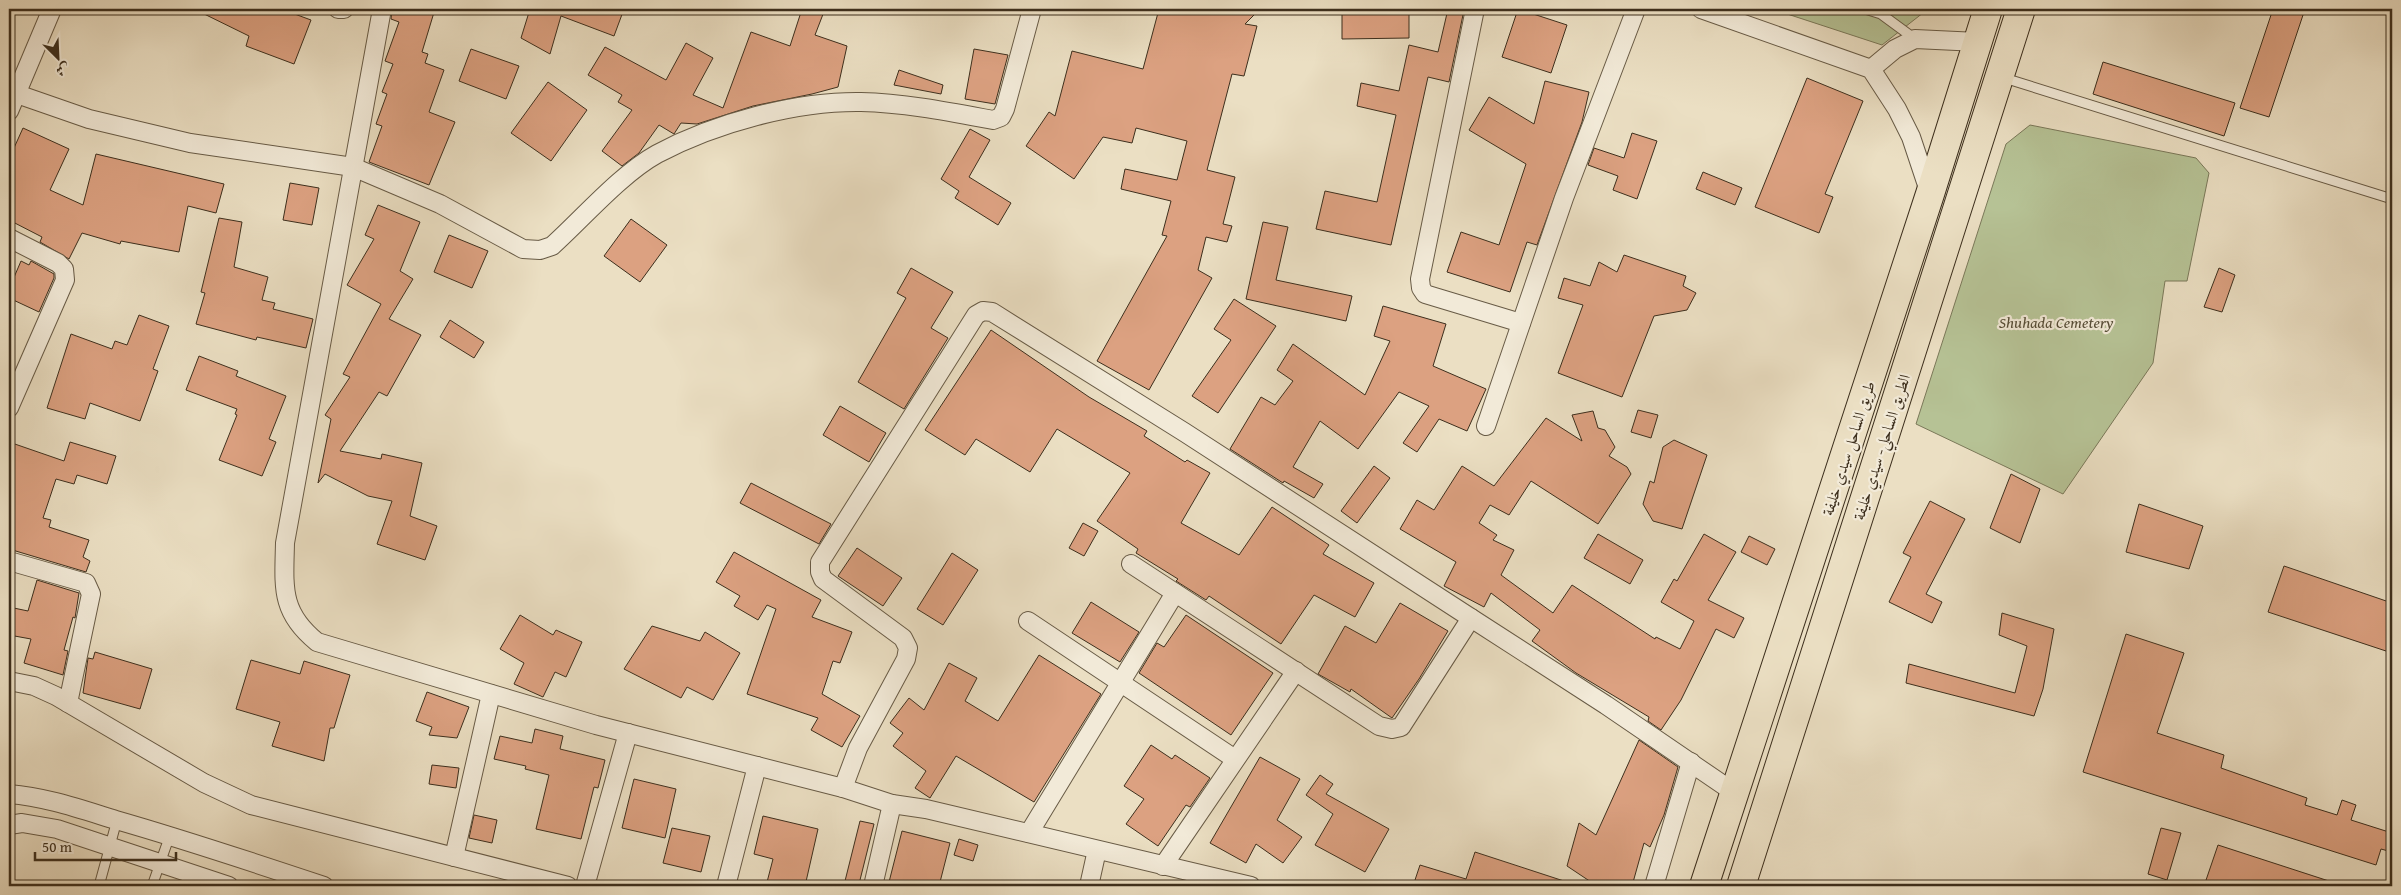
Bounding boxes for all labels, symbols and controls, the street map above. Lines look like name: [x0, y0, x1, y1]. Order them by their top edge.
north arrow: [32, 32, 82, 82]
text: ش: [53, 58, 74, 82]
park label: Shuhada Cemetery: [1999, 310, 2114, 334]
street label: الطريق الساحلي- سيدي خليفة: [1846, 371, 1920, 524]
street label: طريق الساحل سيدي خليفة: [1815, 377, 1882, 519]
scale bar: [35, 830, 176, 862]
text: 50 m: [42, 836, 73, 857]

